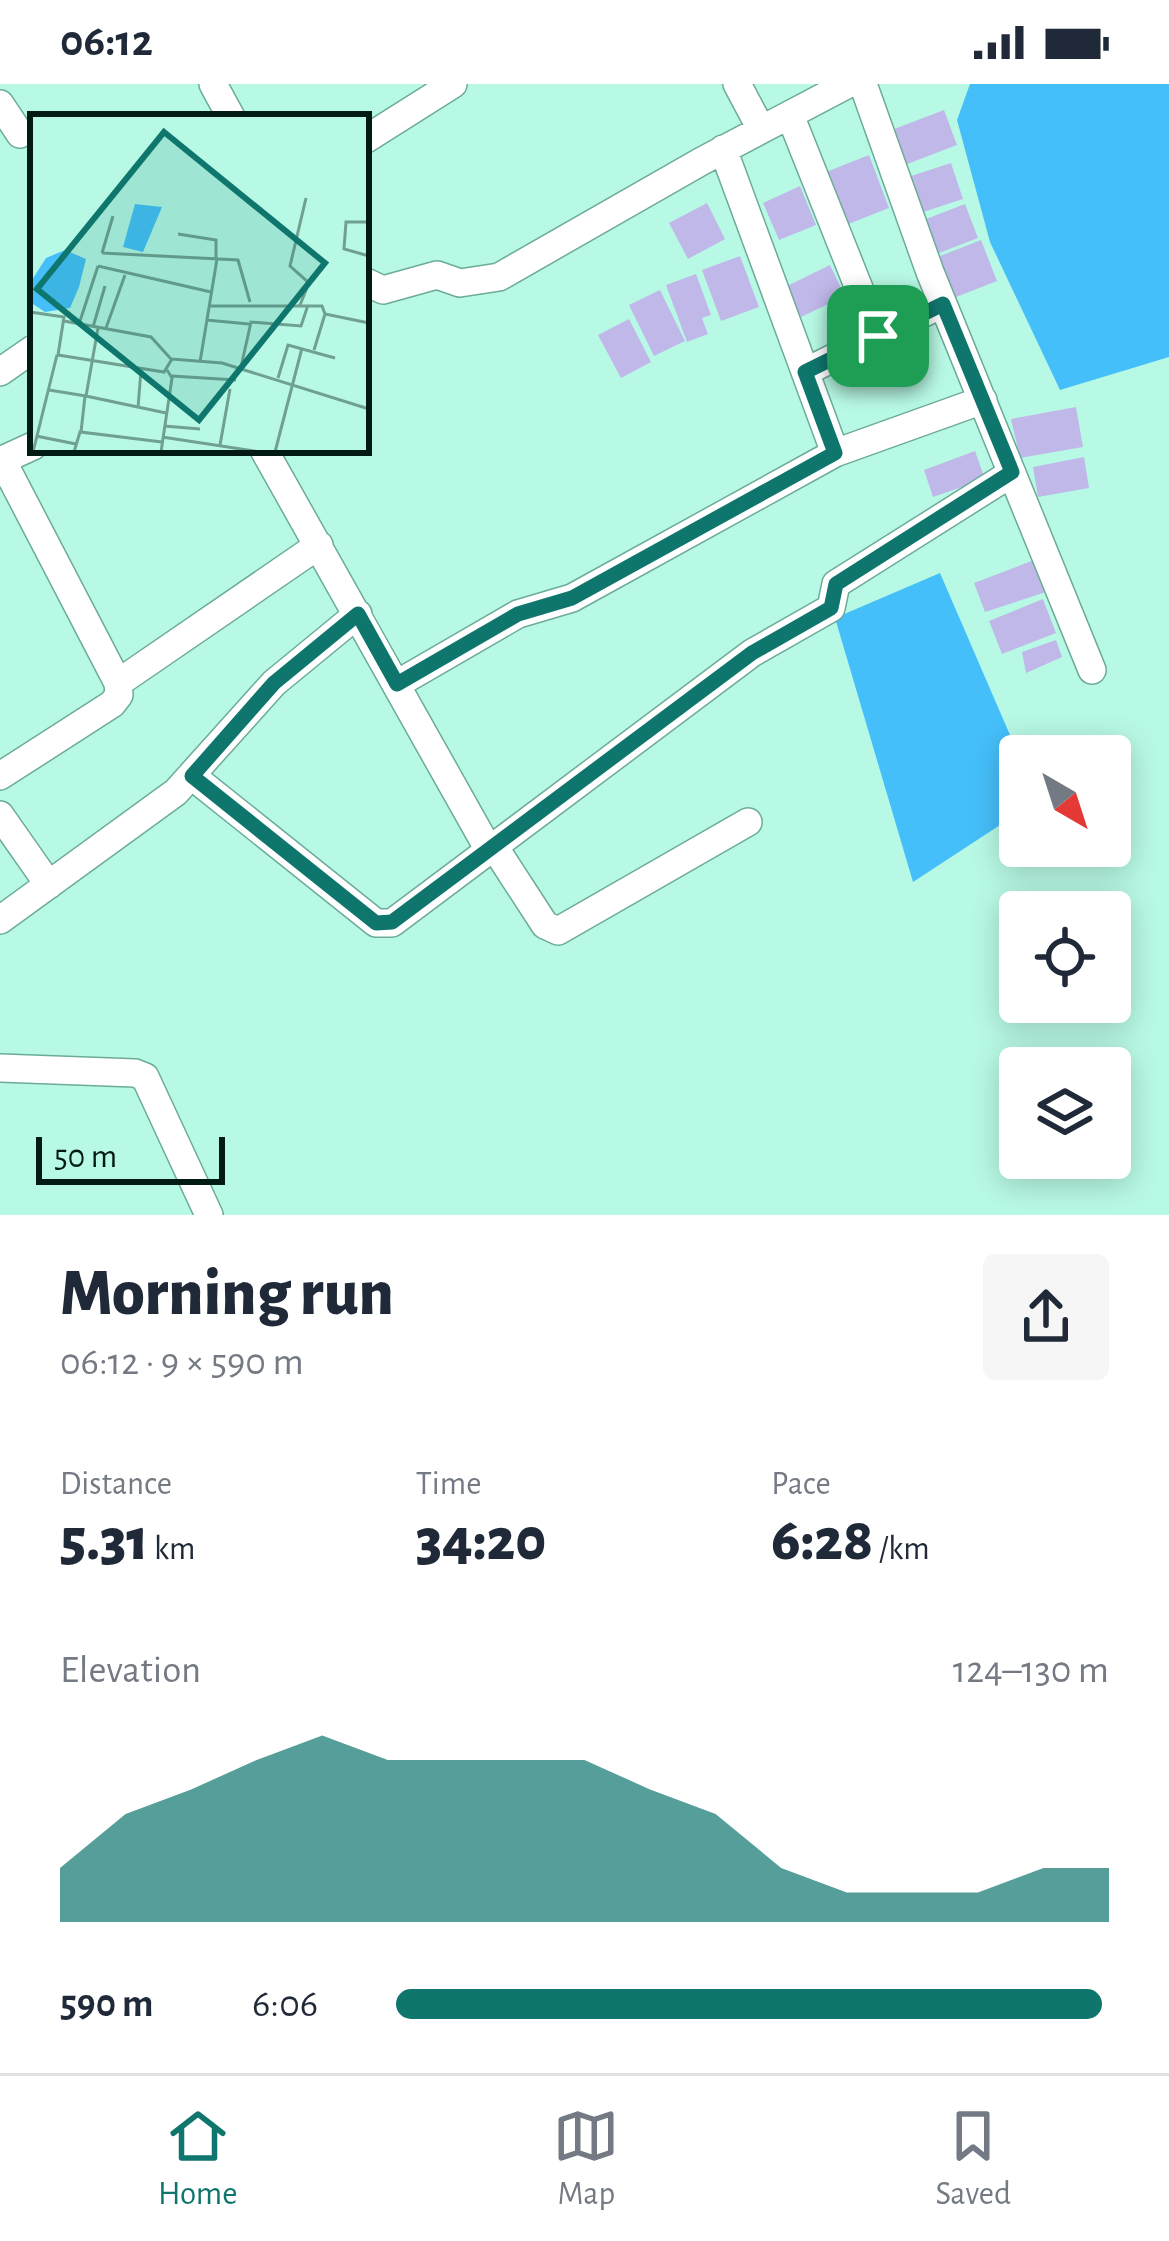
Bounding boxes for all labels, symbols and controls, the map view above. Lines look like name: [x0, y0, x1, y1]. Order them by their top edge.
text: 06:12: [60, 19, 153, 64]
inset map: [30, 114, 369, 453]
pin: [827, 285, 929, 387]
icon: arrive: [845, 303, 911, 369]
north arrow: [999, 735, 1131, 867]
map controls: [999, 735, 1131, 1179]
button: locate: [999, 891, 1131, 1023]
button: layers: [999, 1047, 1131, 1179]
scale bar: [36, 1131, 225, 1184]
text: 50 m: [54, 1141, 117, 1174]
button: share: [983, 1254, 1109, 1380]
text: Morning run: [60, 1261, 394, 1327]
text: 06:12 · 9 × 590 m: [60, 1343, 304, 1382]
text: Distance: [60, 1468, 172, 1501]
text: Time: [416, 1468, 481, 1501]
text: Pace: [771, 1468, 831, 1501]
text: 5.31: [60, 1511, 148, 1571]
text: 34:20: [416, 1511, 546, 1571]
text: 6:28: [771, 1511, 873, 1571]
text: km: [148, 1533, 195, 1566]
text: /km: [873, 1533, 930, 1566]
text: Elevation: [60, 1651, 201, 1690]
text: 124–130 m: [953, 1651, 1109, 1690]
text: 590 m: [60, 1985, 153, 2024]
text: 6:06: [252, 1985, 318, 2024]
tab: Home: [158, 2103, 237, 2215]
tab: Map: [553, 2103, 619, 2215]
tab: Saved: [935, 2103, 1011, 2215]

